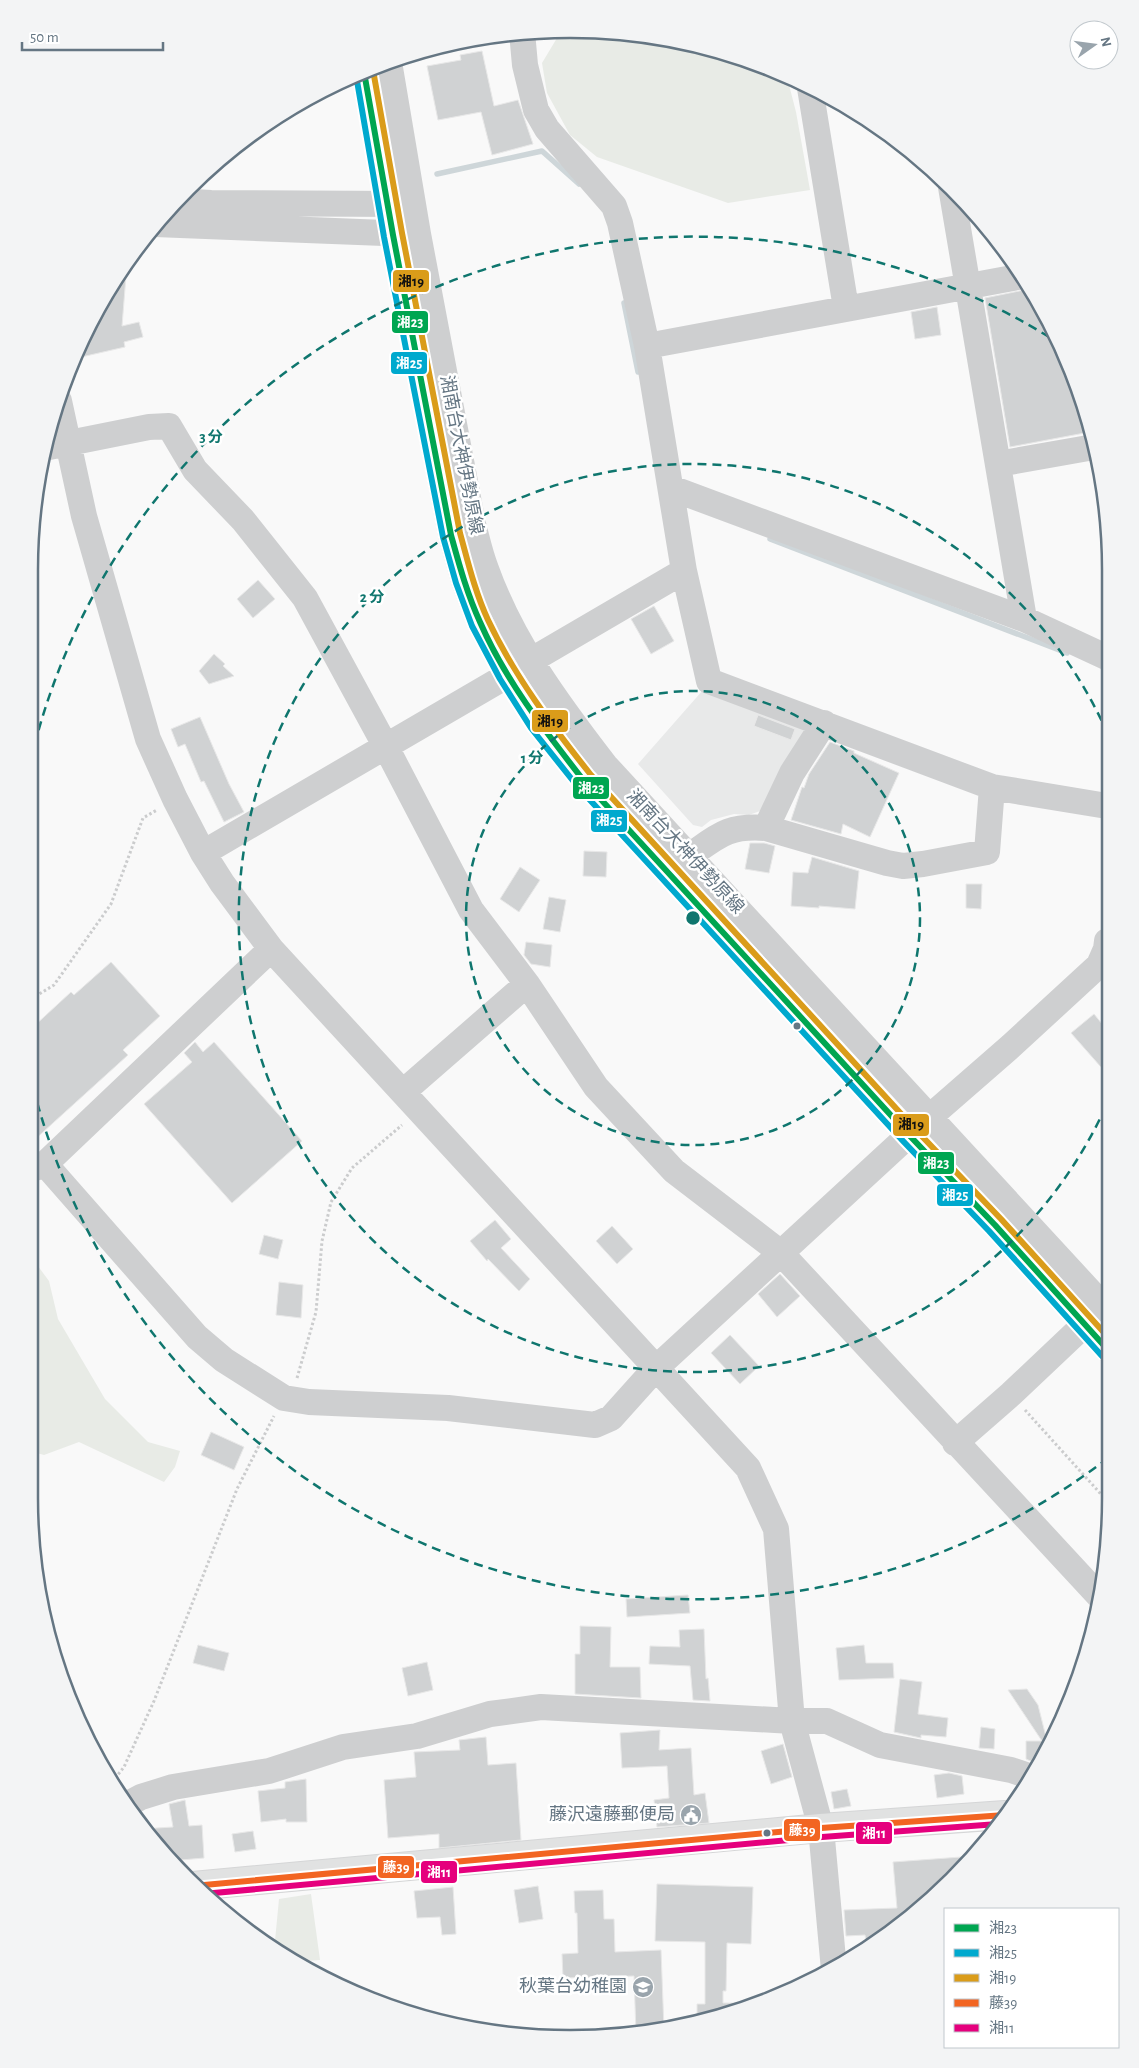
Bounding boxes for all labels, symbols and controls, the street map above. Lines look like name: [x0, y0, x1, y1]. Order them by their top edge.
scale bar: [22, 20, 164, 52]
north arrow: [1069, 20, 1119, 70]
text: 50 m: [30, 30, 59, 45]
text: N: [1098, 36, 1114, 49]
line badge: 湘19: [392, 269, 430, 293]
text: 湘19: [398, 274, 424, 289]
line badge: 湘23: [391, 310, 429, 334]
text: 湘23: [397, 315, 423, 330]
line badge: 湘25: [390, 351, 428, 375]
text: 湘25: [396, 356, 422, 371]
street label: 湘南台大神伊勢原線: [437, 373, 487, 536]
text: 3 分: [199, 429, 223, 445]
text: 2 分: [360, 589, 384, 605]
line badge: 湘19: [531, 709, 569, 733]
text: 湘19: [537, 714, 563, 729]
text: 1 分: [521, 750, 543, 766]
line badge: 湘23: [572, 776, 610, 800]
text: 湘23: [578, 781, 604, 796]
street label: 湘南台大神伊勢原線: [623, 785, 748, 917]
line badge: 湘25: [590, 809, 628, 833]
text: 湘25: [596, 813, 622, 828]
centre of rings: [684, 909, 702, 927]
unlabelled marker: [792, 1021, 802, 1031]
line badge: 湘19: [892, 1113, 930, 1137]
text: 湘19: [898, 1117, 924, 1132]
line badge: 湘23: [917, 1151, 955, 1175]
text: 湘23: [923, 1156, 949, 1171]
line badge: 湘25: [936, 1183, 974, 1207]
text: 湘25: [942, 1188, 968, 1203]
public building icon: 藤沢遠藤郵便局: [679, 1803, 703, 1827]
place label: 藤沢遠藤郵便局: [549, 1805, 675, 1824]
line badge: 藤39: [783, 1818, 821, 1842]
line badge: 湘11: [855, 1821, 893, 1845]
text: 藤39: [789, 1823, 816, 1838]
text: 湘11: [862, 1826, 886, 1841]
unlabelled marker: [762, 1828, 772, 1838]
line badge: 藤39: [377, 1855, 415, 1879]
text: 藤39: [383, 1860, 410, 1875]
line badge: 湘11: [420, 1860, 458, 1884]
text: 湘11: [427, 1865, 451, 1880]
legend: [944, 1908, 1119, 2048]
text: 湘23: [989, 1920, 1017, 1936]
text: 湘25: [989, 1945, 1017, 1961]
text: 湘19: [989, 1970, 1016, 1986]
school or university icon: 秋葉台幼稚園: [631, 1975, 655, 1999]
place label: 秋葉台幼稚園: [519, 1976, 627, 1996]
text: 藤39: [989, 1995, 1017, 2011]
text: 湘11: [989, 2020, 1014, 2036]

